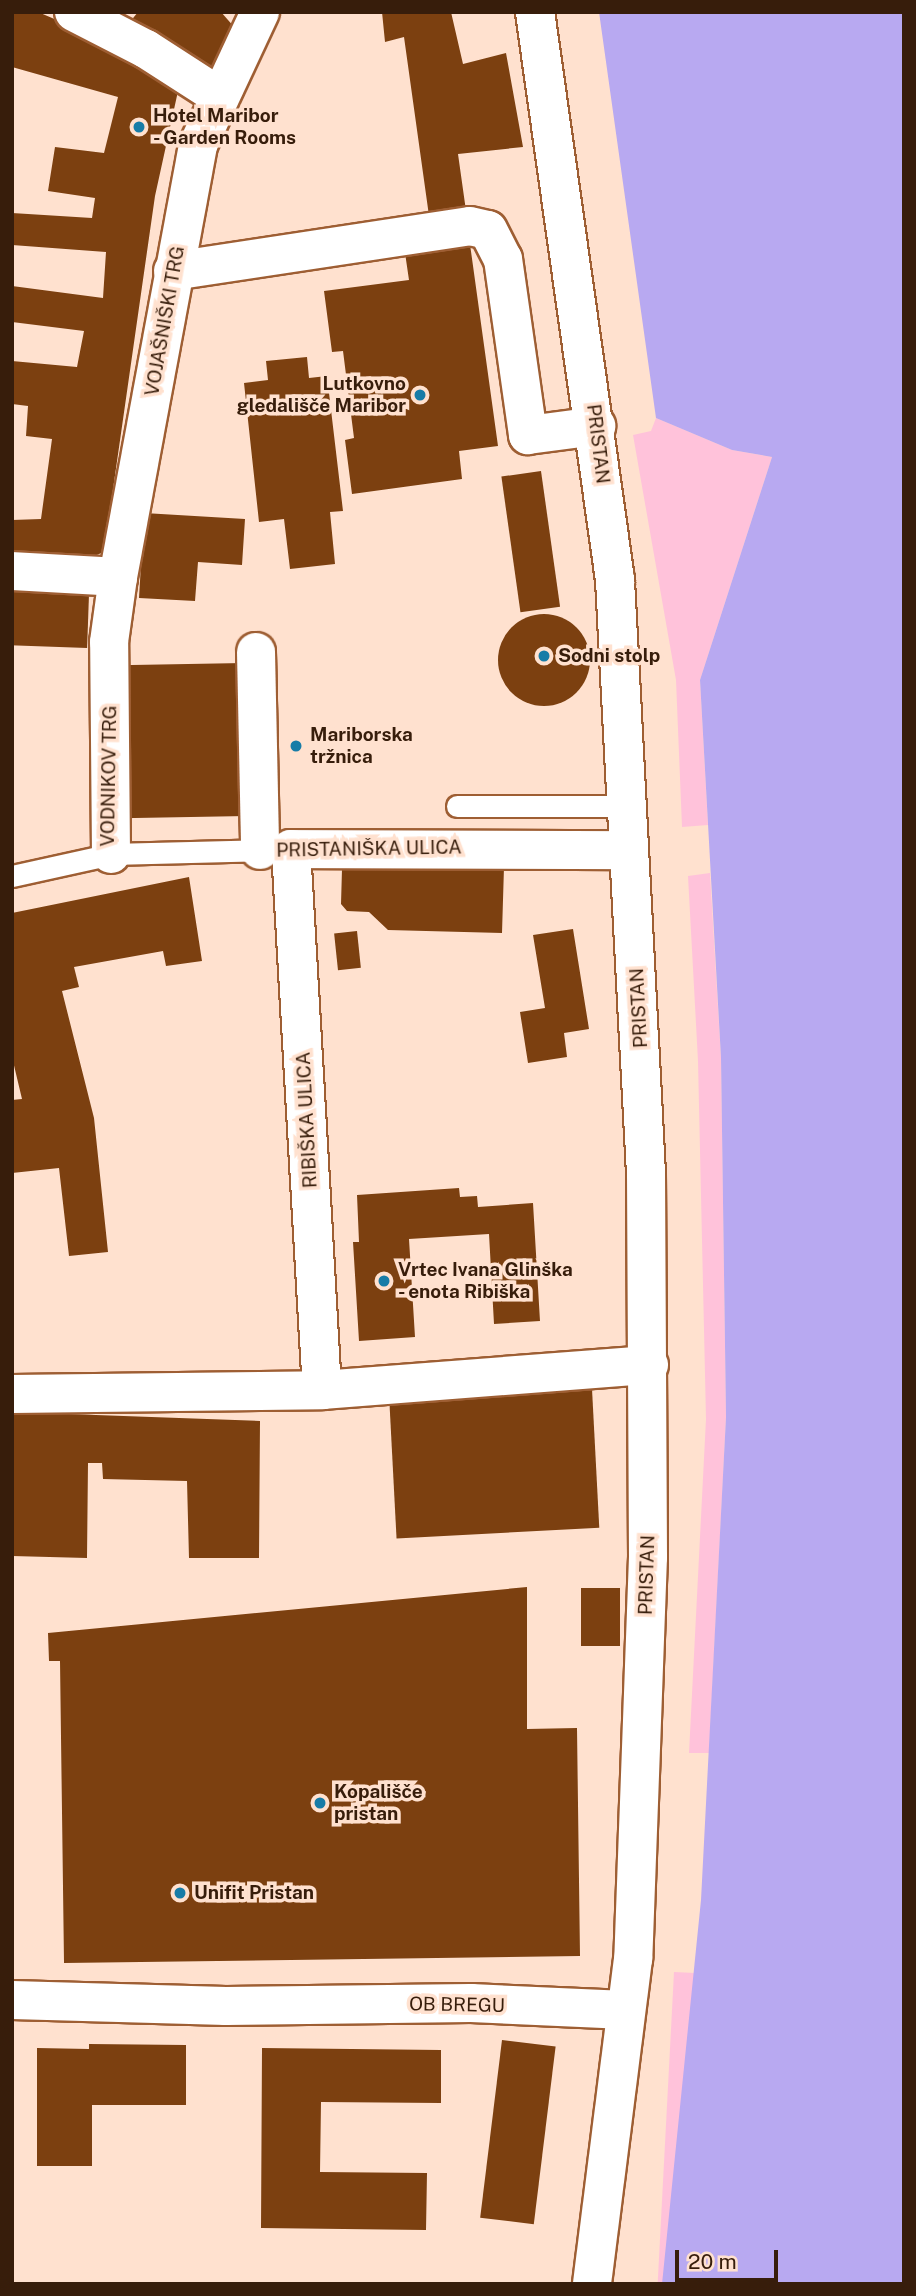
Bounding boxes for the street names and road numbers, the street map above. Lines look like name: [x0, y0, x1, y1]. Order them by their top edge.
street label: VOJAŠNIŠKI TRG: [141, 244, 189, 398]
street label: PRISTAN: [582, 403, 614, 485]
street label: VODNIKOV TRG: [96, 705, 122, 847]
street label: PRISTANIŠKA ULICA: [276, 836, 462, 862]
street label: PRISTAN: [626, 967, 652, 1049]
street label: RIBIŠKA ULICA: [292, 1051, 322, 1189]
street label: PRISTAN: [634, 1535, 660, 1615]
street label: OB BREGU: [409, 1993, 505, 2017]

